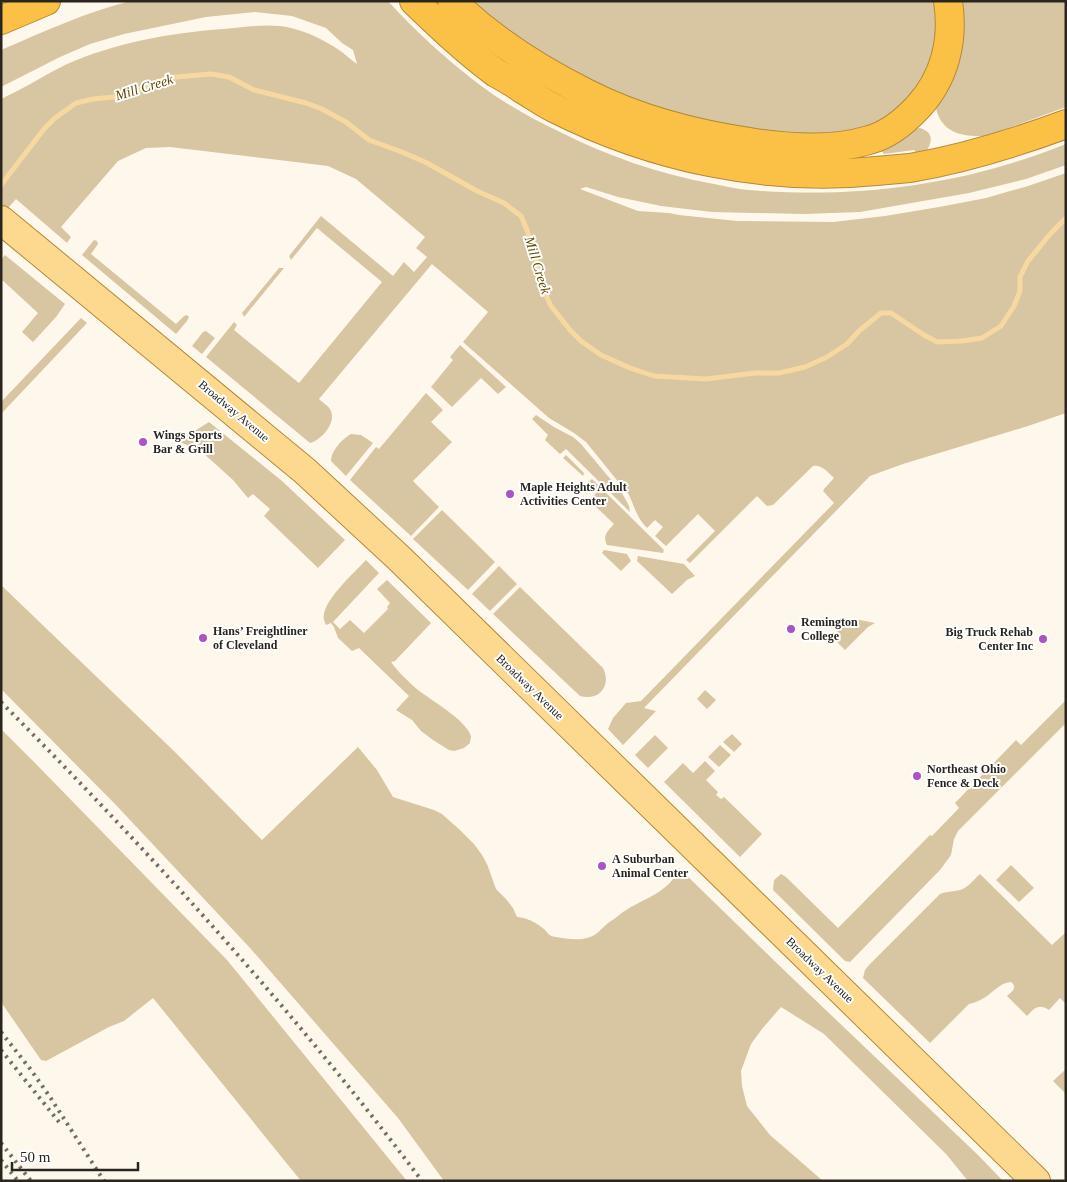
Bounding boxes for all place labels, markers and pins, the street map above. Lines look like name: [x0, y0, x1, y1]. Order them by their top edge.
place label: Wings Sports Bar & Grill: [153, 428, 222, 456]
marker: Wings Sports Bar & Grill: [137, 436, 149, 448]
place label: Maple Heights Adult Activities Center: [520, 480, 627, 508]
marker: Maple Heights Adult Activities Center: [504, 488, 516, 500]
place label: Remington College: [801, 615, 858, 643]
marker: Remington College: [785, 623, 797, 635]
place label: Hans’ Freightliner of Cleveland: [213, 624, 308, 652]
place label: Big Truck Rehab Center Inc: [945, 625, 1034, 653]
marker: Hans’ Freightliner of Cleveland: [197, 632, 209, 644]
marker: Big Truck Rehab Center Inc: [1037, 633, 1049, 645]
place label: Northeast Ohio Fence & Deck: [927, 762, 1006, 790]
marker: Northeast Ohio Fence & Deck: [911, 770, 923, 782]
place label: A Suburban Animal Center: [612, 852, 689, 880]
marker: A Suburban Animal Center: [596, 860, 608, 872]

